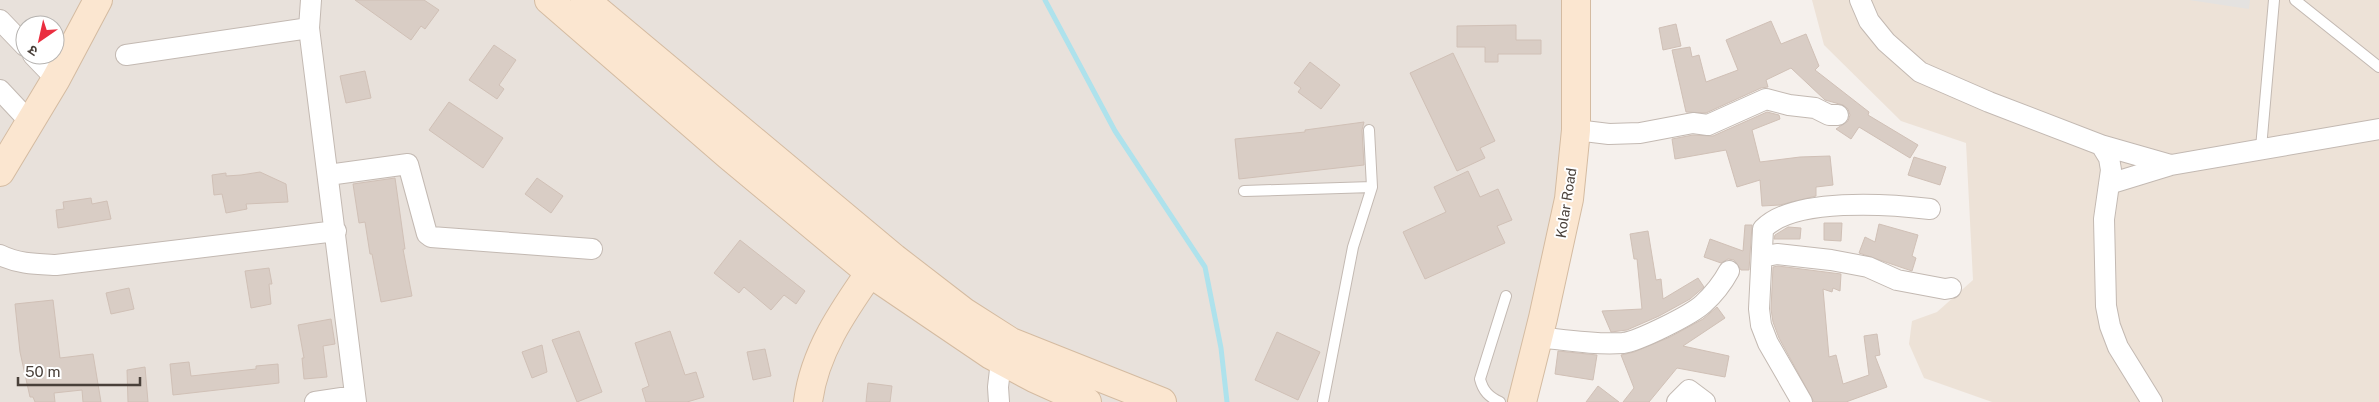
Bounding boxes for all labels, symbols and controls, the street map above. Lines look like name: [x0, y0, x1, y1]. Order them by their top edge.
north arrow: [15, 15, 65, 65]
text: उ: [24, 41, 41, 60]
street label: Kolar Road: [1553, 167, 1579, 239]
scale bar: [18, 354, 140, 386]
text: 50 m: [25, 363, 60, 380]

